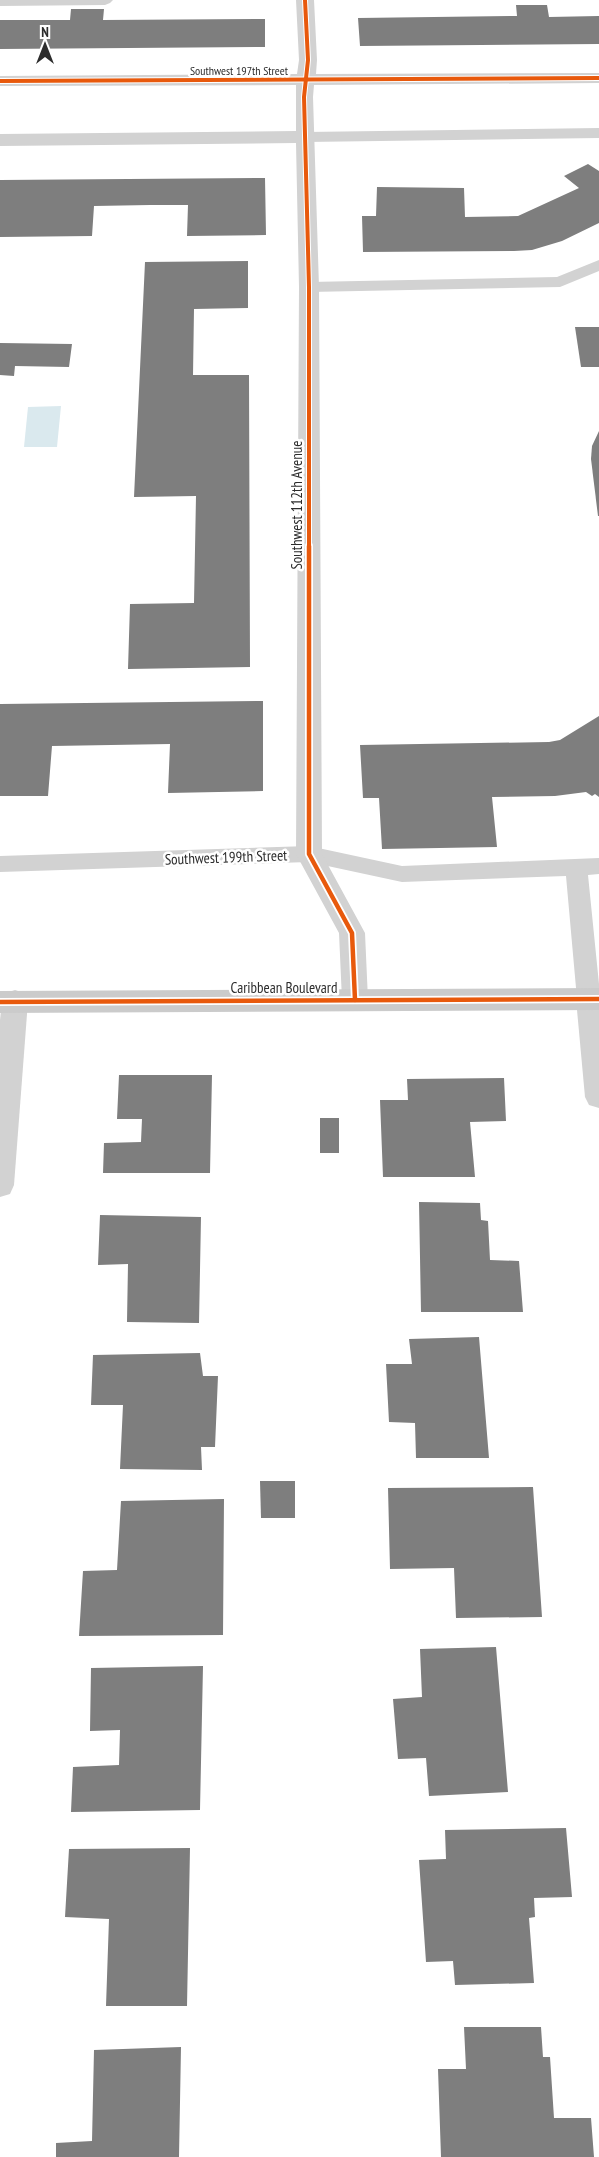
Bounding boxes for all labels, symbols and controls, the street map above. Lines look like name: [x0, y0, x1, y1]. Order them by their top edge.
north arrow: [20, 20, 70, 70]
text: N: [41, 23, 49, 41]
street label: Southwest 197th Street: [190, 63, 289, 78]
street label: Southwest 112th Avenue: [287, 440, 306, 570]
street label: Southwest 199th Street: [164, 845, 288, 869]
street label: Caribbean Boulevard: [231, 978, 337, 997]

